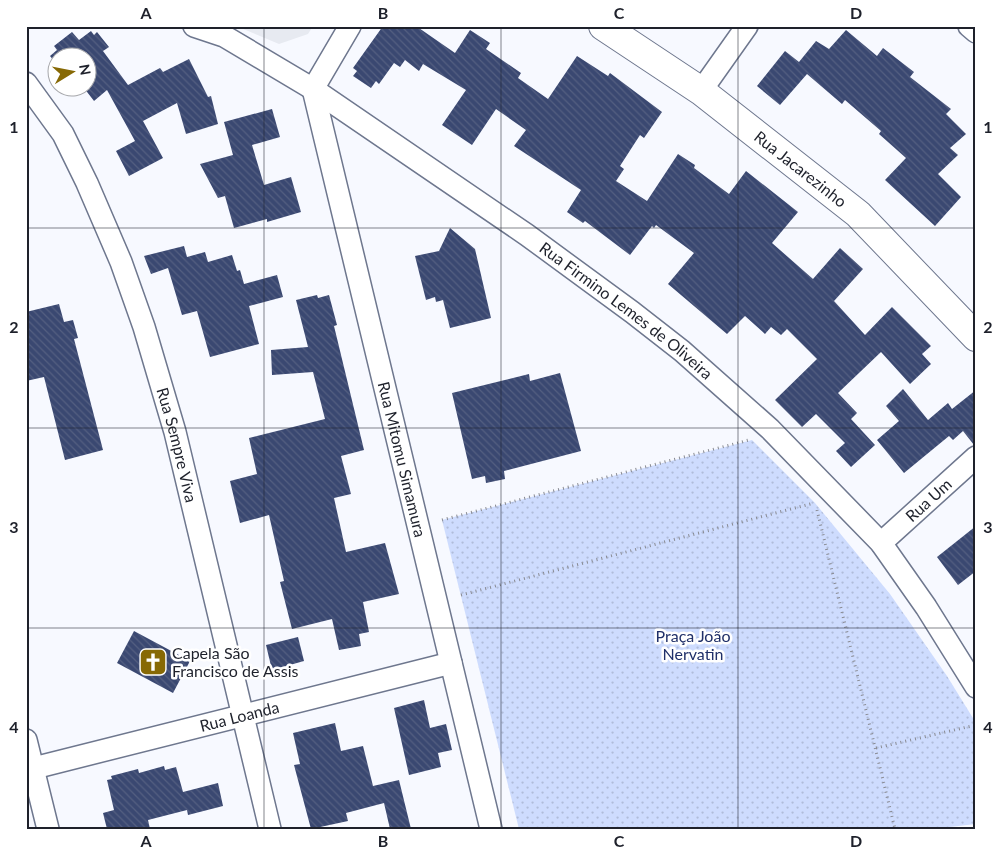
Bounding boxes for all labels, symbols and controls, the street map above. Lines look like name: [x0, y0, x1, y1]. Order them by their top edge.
text: A: [139, 3, 152, 22]
text: B: [378, 3, 388, 22]
text: C: [614, 3, 625, 22]
text: D: [850, 3, 862, 22]
north arrow: [48, 48, 98, 98]
text: N: [76, 63, 95, 76]
text: 1: [9, 117, 19, 136]
text: 1: [983, 117, 993, 136]
street label: Rua Jacarezinho: [751, 126, 851, 211]
street label: Rua Firmino Lemes de Oliveira: [536, 238, 717, 383]
text: 2: [9, 317, 19, 336]
text: 2: [983, 317, 993, 336]
street label: Rua Mitomu Simamura: [375, 379, 430, 539]
street label: Rua Sempre Viva: [153, 385, 201, 504]
street label: Rua Um: [901, 474, 955, 525]
text: 3: [9, 517, 19, 536]
text: 3: [983, 517, 993, 536]
park label: Praça João Nervatin: [656, 626, 730, 663]
place label: Capela São Francisco de Assis: [172, 643, 299, 680]
church icon: Capela São Francisco de Assis: [138, 647, 168, 677]
street label: Rua Loanda: [198, 697, 281, 735]
text: 4: [9, 717, 19, 736]
text: 4: [983, 717, 993, 736]
text: A: [139, 831, 152, 850]
text: B: [378, 831, 388, 850]
text: C: [614, 831, 625, 850]
text: D: [850, 831, 862, 850]

